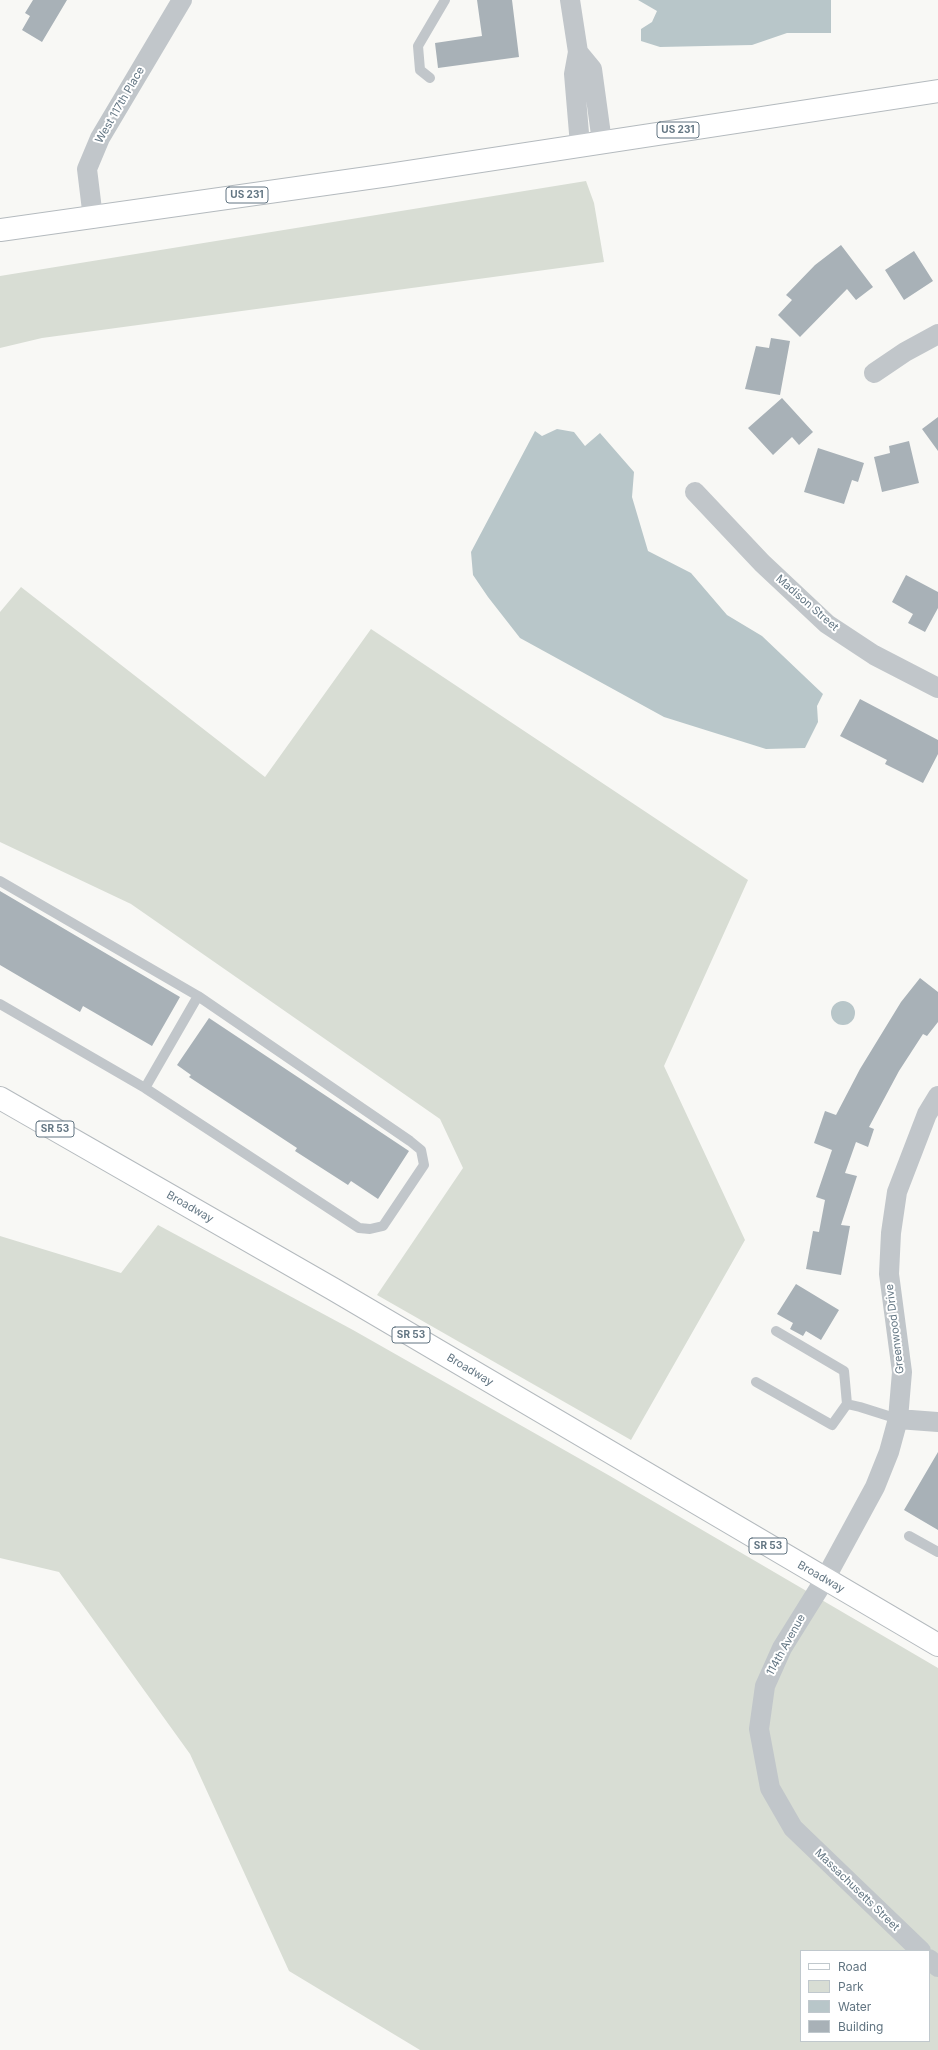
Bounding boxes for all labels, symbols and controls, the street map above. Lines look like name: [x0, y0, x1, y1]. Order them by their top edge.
street label: West 117th Place: [93, 64, 147, 146]
road number: US 231: [657, 122, 699, 138]
road number: US 231: [226, 187, 268, 203]
street label: Madison Street: [773, 572, 841, 634]
road number: SR 53: [36, 1121, 74, 1137]
street label: Broadway: [164, 1188, 216, 1226]
street label: Greenwood Drive: [883, 1283, 907, 1375]
road number: SR 53: [392, 1327, 430, 1343]
street label: Broadway: [444, 1351, 496, 1389]
road number: SR 53: [749, 1538, 787, 1554]
street label: Broadway: [795, 1558, 847, 1596]
street label: 114th Avenue: [764, 1612, 808, 1678]
street label: Massachusetts Street: [812, 1846, 902, 1934]
legend: [800, 1950, 930, 2042]
text: Road: [838, 1959, 867, 1974]
text: Park: [838, 1979, 864, 1994]
text: Water: [838, 1999, 871, 2014]
text: Building: [838, 2019, 883, 2034]

